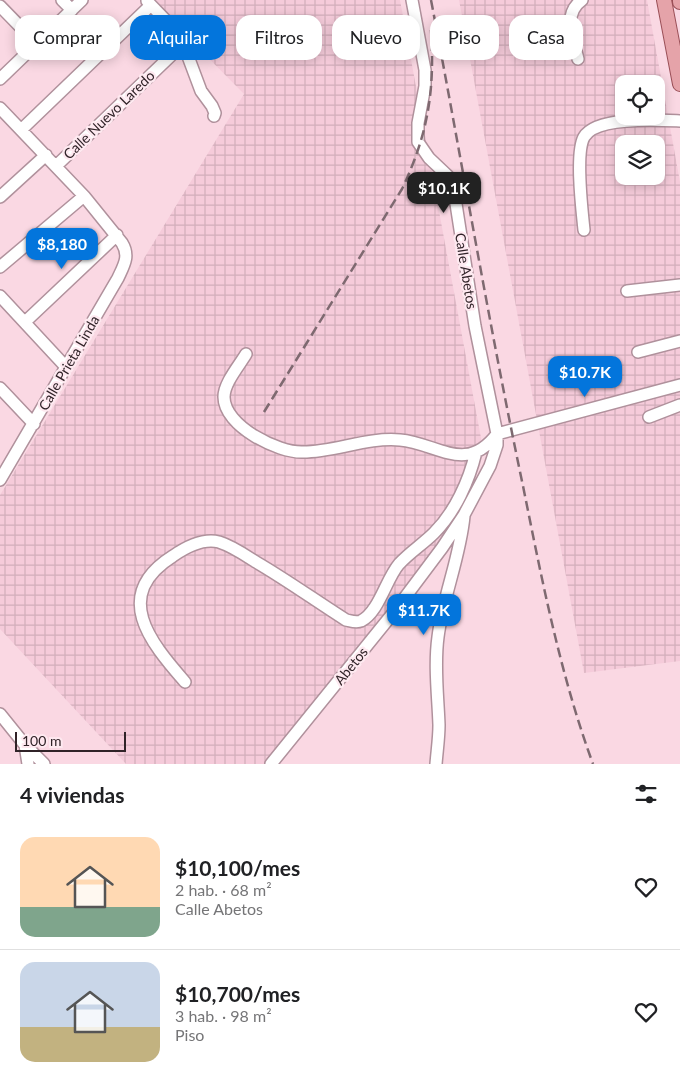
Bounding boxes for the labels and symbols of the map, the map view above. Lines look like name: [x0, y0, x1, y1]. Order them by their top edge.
street label: Calle Nuevo Laredo: [60, 67, 158, 162]
pin: $10.1K: [403, 172, 485, 214]
pin: $8,180: [21, 228, 103, 270]
street label: Calle Abetos: [452, 232, 481, 310]
street label: Calle Prieta Linda: [35, 312, 103, 413]
pin: $10.7K: [544, 356, 626, 398]
pin: $11.7K: [383, 594, 465, 636]
street label: Abetos: [330, 643, 371, 688]
scale bar: [15, 729, 126, 752]

